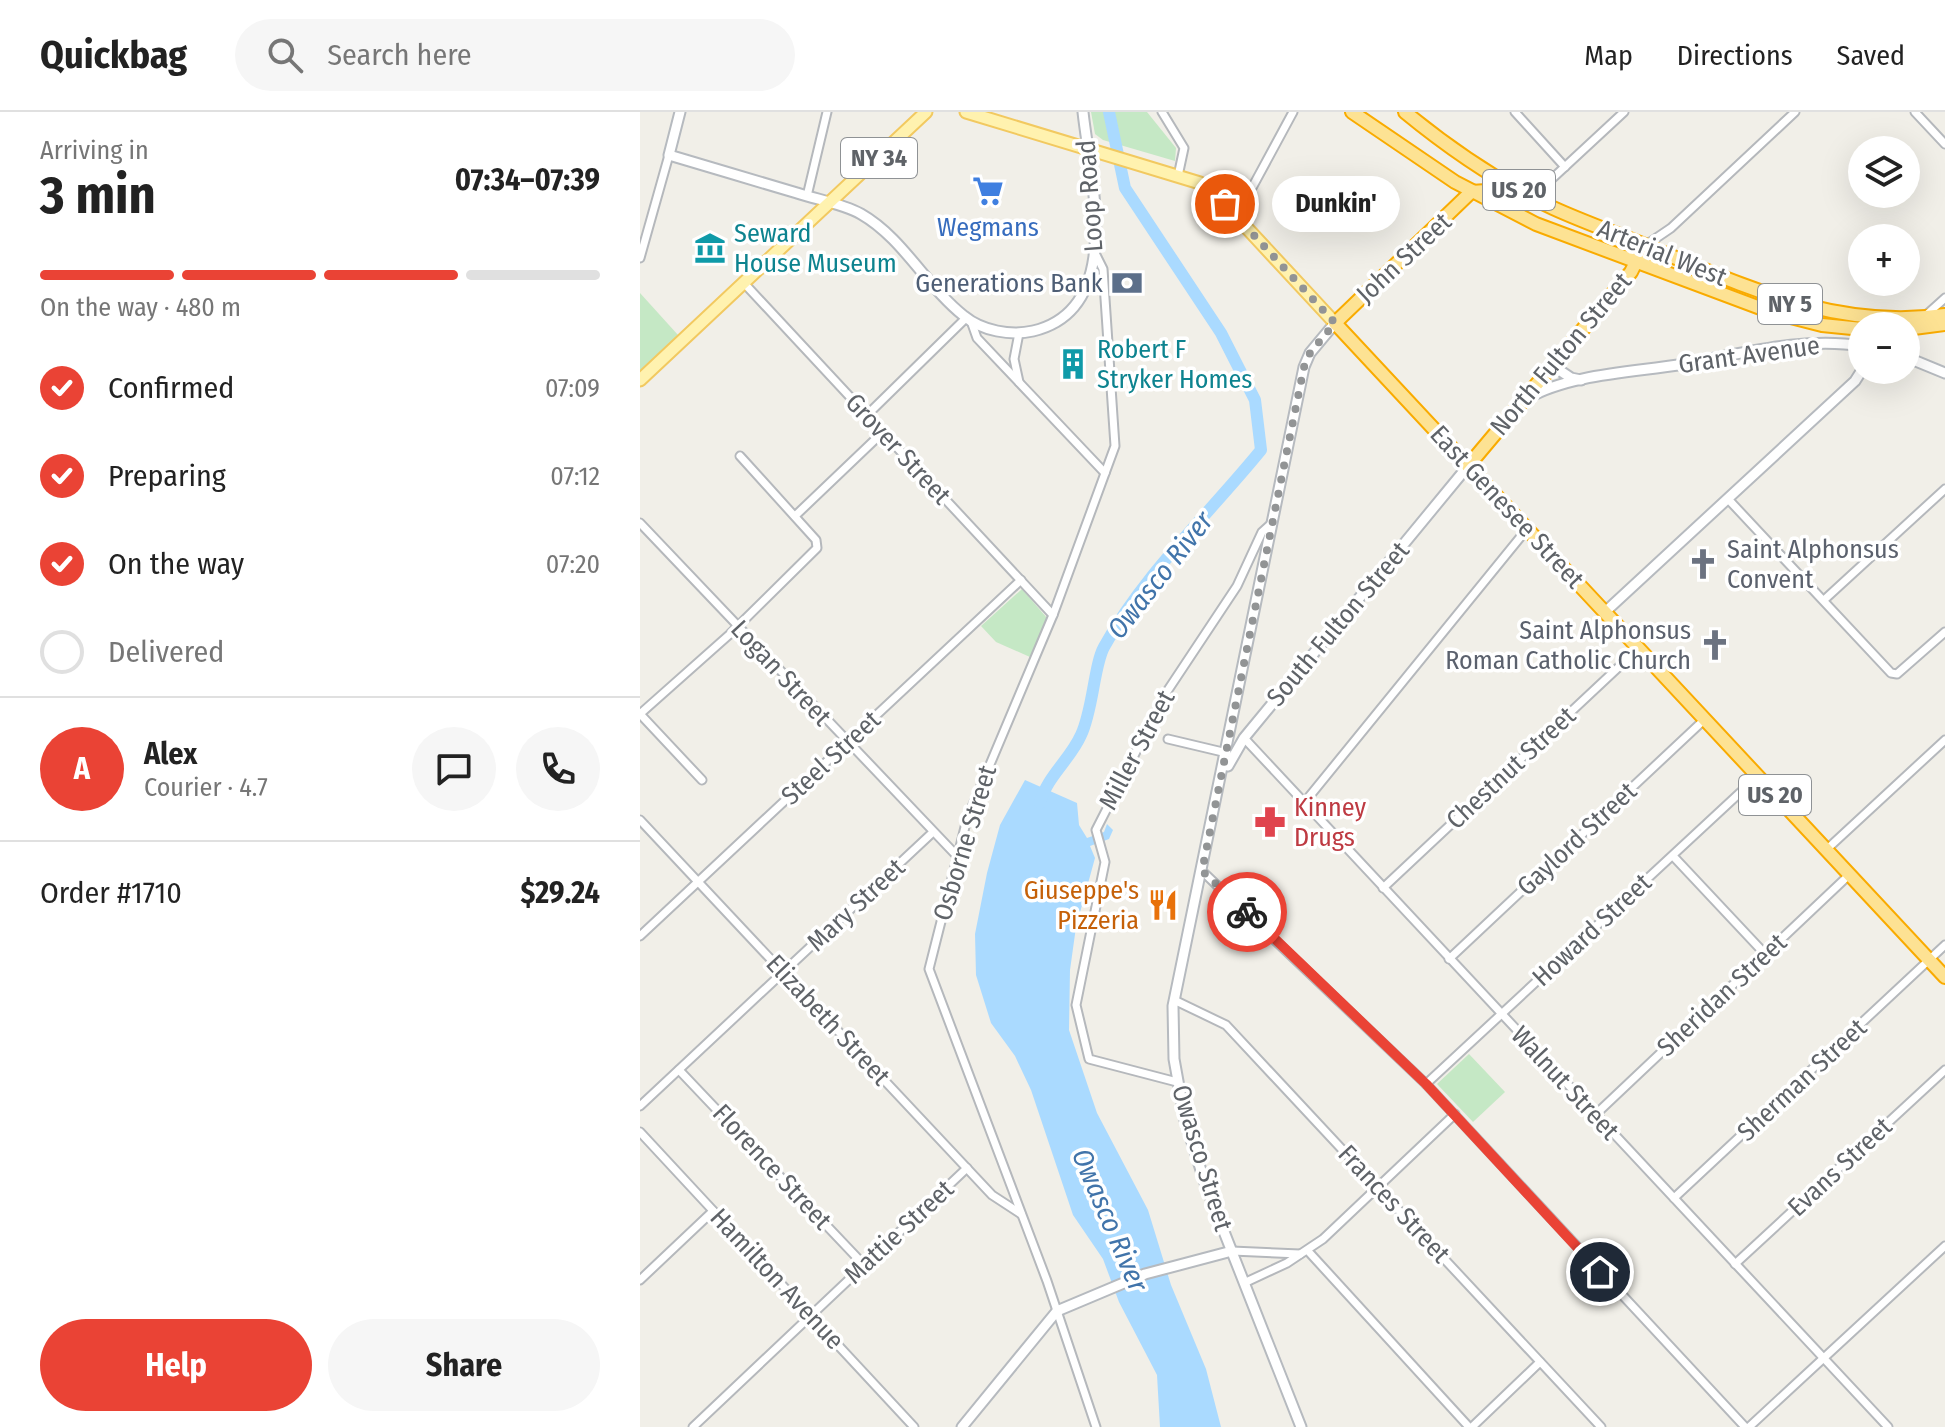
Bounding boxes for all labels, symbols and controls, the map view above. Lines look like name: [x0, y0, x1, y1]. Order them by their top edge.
search box: [235, 19, 795, 91]
text: Quickbag: [40, 32, 187, 78]
icon: search: [263, 33, 307, 77]
text: Search here: [327, 37, 472, 73]
text: Map: [1584, 39, 1633, 72]
text: Directions: [1677, 39, 1793, 72]
text: Saved: [1837, 39, 1905, 72]
text: Arriving in: [40, 135, 149, 166]
map controls: [1848, 136, 1920, 384]
button: layers: [1848, 136, 1920, 208]
road number: NY 34: [841, 138, 917, 178]
street label: Loop Road: [1071, 139, 1109, 253]
text: 07:34–07:39: [455, 162, 600, 198]
text: 3 min: [40, 164, 156, 227]
pin: [1191, 170, 1259, 238]
road number: US 20: [1483, 170, 1555, 210]
supermarket icon: Wegmans: [971, 174, 1005, 208]
callout: Dunkin': [1273, 176, 1401, 232]
icon: bag: [1203, 182, 1247, 226]
text: Dunkin': [1295, 188, 1377, 219]
street label: John Street: [1350, 206, 1458, 310]
place label: Wegmans: [937, 212, 1039, 243]
street label: Arterial West: [1593, 213, 1732, 293]
place label: Seward House Museum: [734, 218, 897, 279]
button: +: [1848, 224, 1920, 296]
museum icon: Seward House Museum: [693, 231, 727, 265]
bank icon: Generations Bank: [1110, 266, 1144, 300]
street label: North Fulton Street: [1484, 266, 1639, 442]
place label: Generations Bank: [915, 268, 1104, 299]
road number: NY 5: [1758, 284, 1822, 324]
text: On the way · 480 m: [40, 292, 241, 323]
button: −: [1848, 312, 1920, 384]
street label: Grant Avenue: [1676, 330, 1822, 380]
place label: Robert F Stryker Homes: [1097, 334, 1252, 395]
building icon: Robert F Stryker Homes: [1056, 347, 1090, 381]
icon: check: [40, 366, 84, 410]
text: Confirmed: [108, 370, 234, 406]
text: 07:09: [545, 373, 600, 404]
street label: Grover Street: [839, 387, 957, 511]
street label: East Genesee Street: [1424, 419, 1591, 595]
icon: check: [40, 454, 84, 498]
text: Preparing: [108, 458, 226, 494]
text: 07:12: [550, 461, 600, 492]
water label: Owasco River: [1100, 504, 1221, 645]
place label: Saint Alphonsus Convent: [1727, 534, 1899, 595]
street label: South Fulton Street: [1260, 535, 1416, 712]
icon: check: [40, 542, 84, 586]
text: On the way: [108, 546, 244, 582]
church icon: Saint Alphonsus Convent: [1686, 547, 1720, 581]
text: 07:20: [546, 549, 600, 580]
street label: Logan Street: [724, 614, 838, 733]
place label: Saint Alphonsus Roman Catholic Church: [1445, 615, 1691, 676]
church icon: Saint Alphonsus Roman Catholic Church: [1698, 628, 1732, 662]
text: Delivered: [108, 634, 224, 670]
street label: Miller Street: [1093, 685, 1182, 815]
street label: Chestnut Street: [1440, 700, 1582, 836]
street label: Steel Street: [775, 704, 887, 811]
button: chat: [412, 727, 496, 811]
button: phone: [516, 727, 600, 811]
text: Alex: [144, 736, 197, 772]
text: A: [74, 751, 90, 787]
street label: Osborne Street: [927, 761, 1003, 924]
text: Courier · 4.7: [144, 772, 268, 803]
road number: US 20: [1739, 775, 1811, 815]
street label: Gaylord Street: [1511, 776, 1643, 902]
place label: Kinney Drugs: [1294, 792, 1366, 853]
pharmacy icon: Kinney Drugs: [1253, 805, 1287, 839]
street label: Mary Street: [801, 852, 912, 958]
street label: Howard Street: [1526, 867, 1658, 993]
courier: [1207, 872, 1287, 952]
text: Order #1710: [40, 875, 182, 911]
text: $29.24: [521, 875, 600, 911]
place label: Giuseppe's Pizzeria: [1024, 875, 1139, 936]
restaurant icon: Giuseppe's Pizzeria: [1146, 888, 1180, 922]
icon: bike: [1225, 890, 1269, 934]
street label: Sheridan Street: [1651, 927, 1793, 1063]
street label: Elizabeth Street: [760, 948, 897, 1092]
street label: Sherman Street: [1731, 1012, 1873, 1148]
street label: Walnut Street: [1505, 1020, 1626, 1147]
street label: Owasco Street: [1165, 1081, 1239, 1235]
street label: Florence Street: [706, 1098, 838, 1236]
street label: Evans Street: [1782, 1111, 1899, 1223]
street label: Frances Street: [1332, 1139, 1457, 1270]
water label: Owasco River: [1065, 1144, 1155, 1298]
street label: Mattie Street: [838, 1173, 960, 1290]
street label: Hamilton Avenue: [704, 1202, 850, 1356]
pin: [1566, 1238, 1634, 1306]
icon: home: [1578, 1250, 1622, 1294]
button: Help: [40, 1319, 312, 1411]
button: Share: [328, 1319, 600, 1411]

